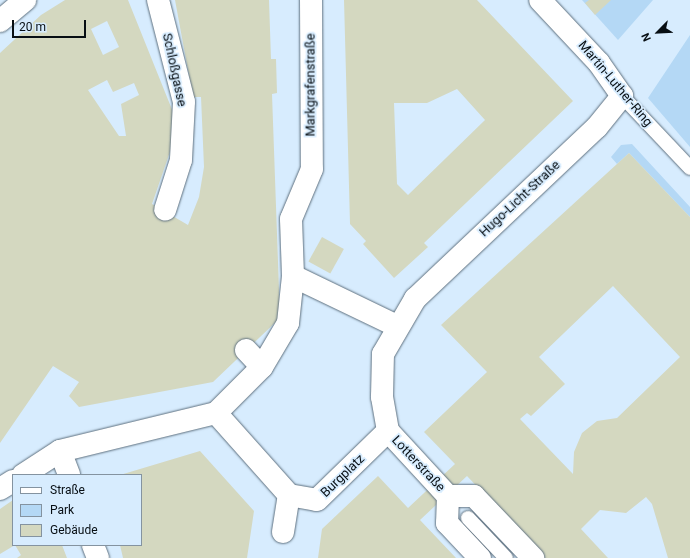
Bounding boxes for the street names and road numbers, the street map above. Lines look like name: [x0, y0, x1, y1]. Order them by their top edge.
street label: Schloßgasse: [159, 32, 189, 108]
street label: Markgrafenstraße: [303, 33, 319, 137]
street label: Martin-Luther-Ring: [575, 38, 655, 130]
street label: Hugo-Licht-Straße: [476, 158, 564, 240]
street label: Lotterstraße: [388, 433, 448, 495]
street label: Burgplatz: [318, 451, 368, 501]

